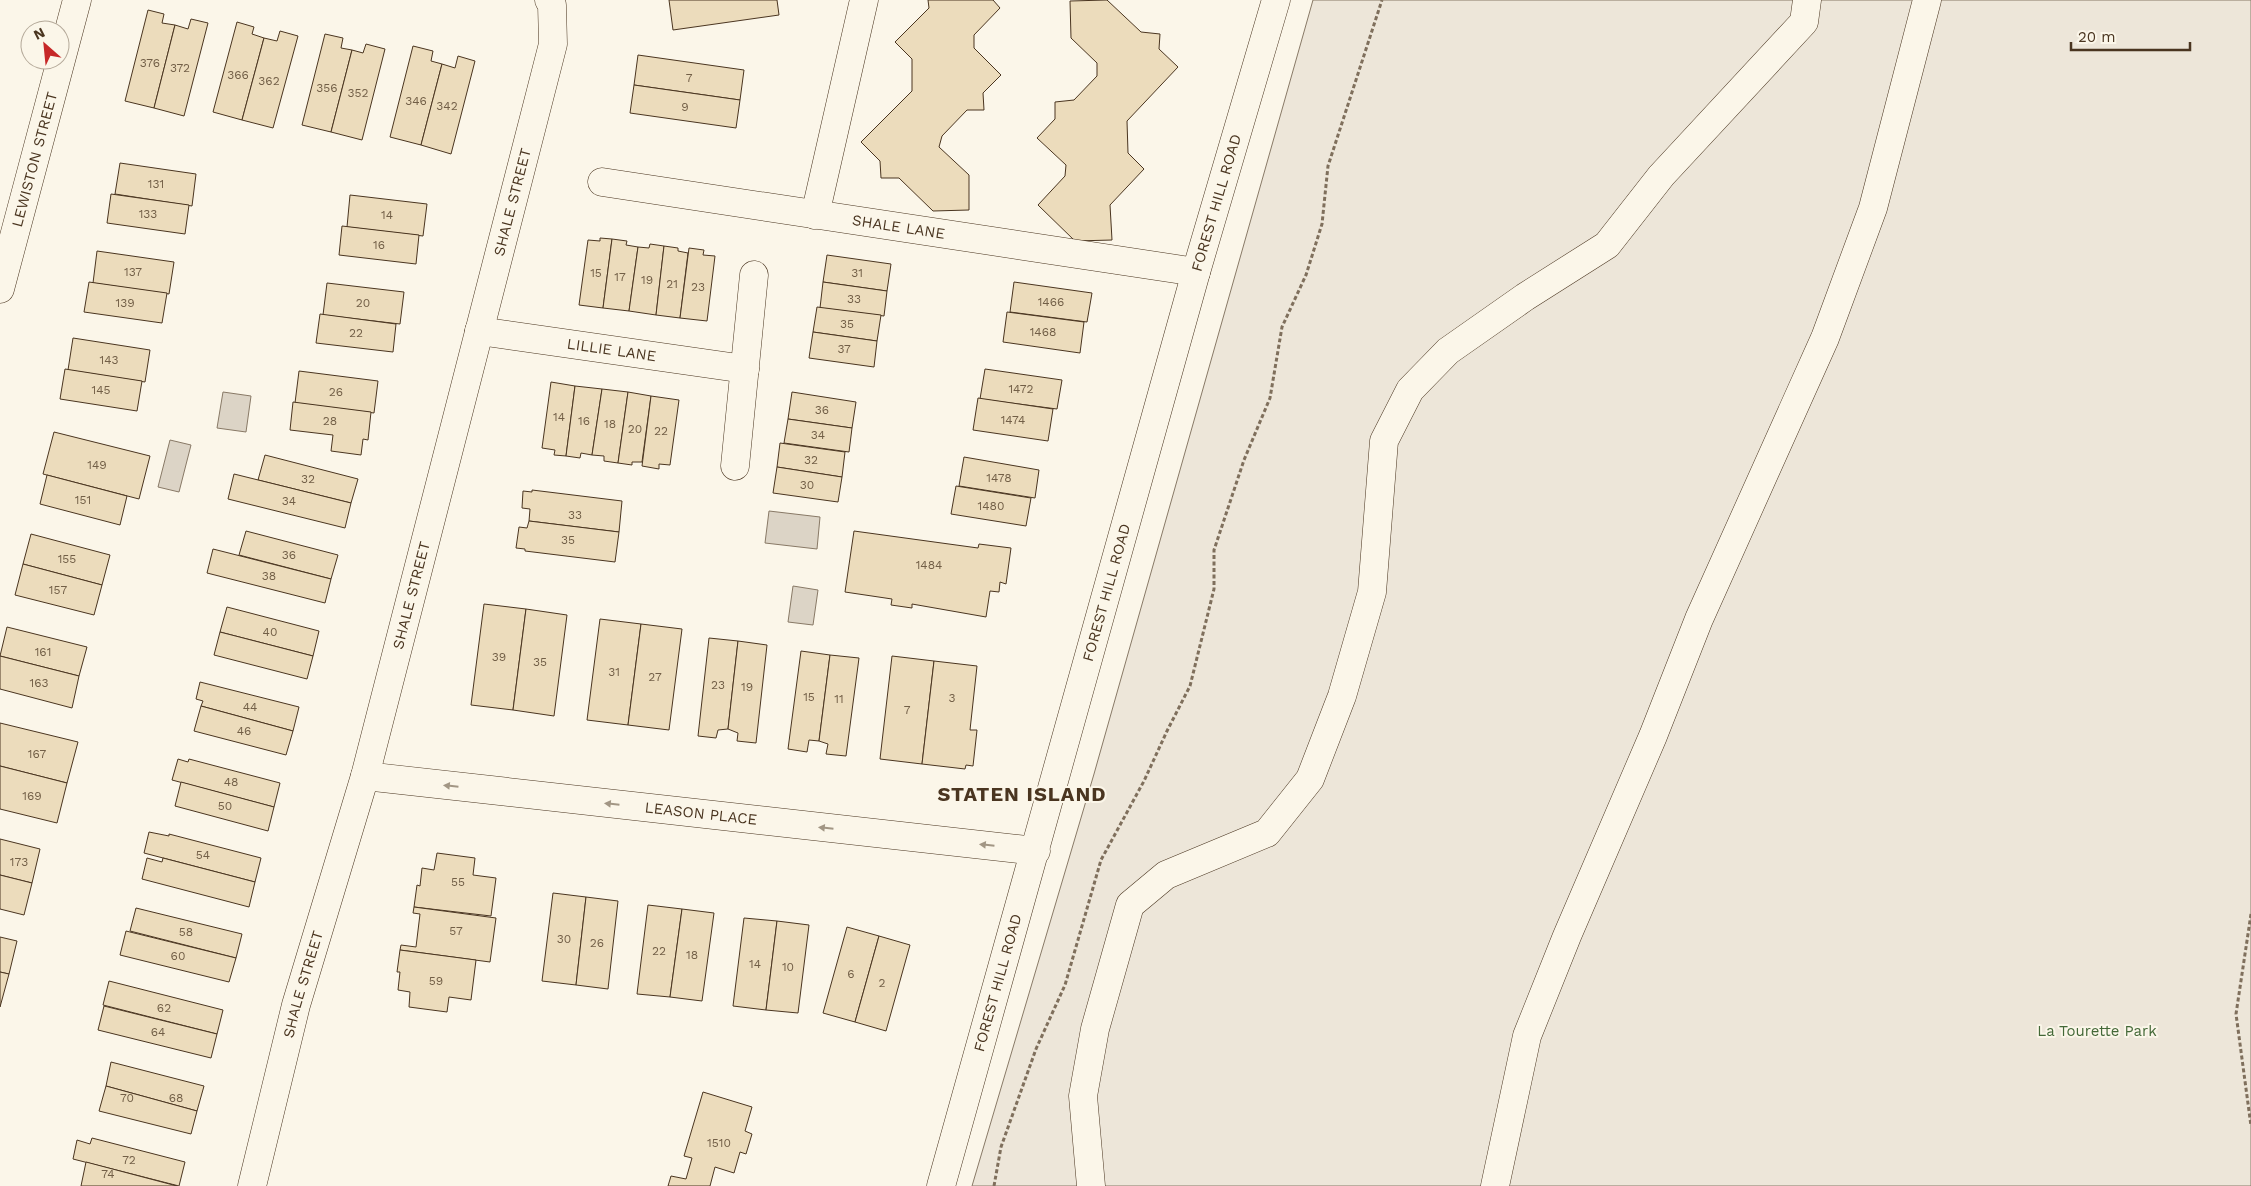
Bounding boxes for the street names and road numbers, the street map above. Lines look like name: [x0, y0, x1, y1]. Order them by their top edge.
street label: LEWISTON STREET: [8, 90, 61, 229]
street label: FOREST HILL ROAD: [1188, 132, 1245, 274]
street label: SHALE STREET: [490, 146, 535, 258]
street label: SHALE LANE: [851, 211, 946, 243]
street label: LILLIE LANE: [566, 335, 657, 365]
street label: FOREST HILL ROAD: [1079, 522, 1134, 664]
street label: SHALE STREET: [389, 539, 434, 651]
street label: LEASON PLACE: [644, 798, 758, 829]
street label: FOREST HILL ROAD: [970, 912, 1026, 1054]
street label: SHALE STREET: [279, 929, 327, 1040]

